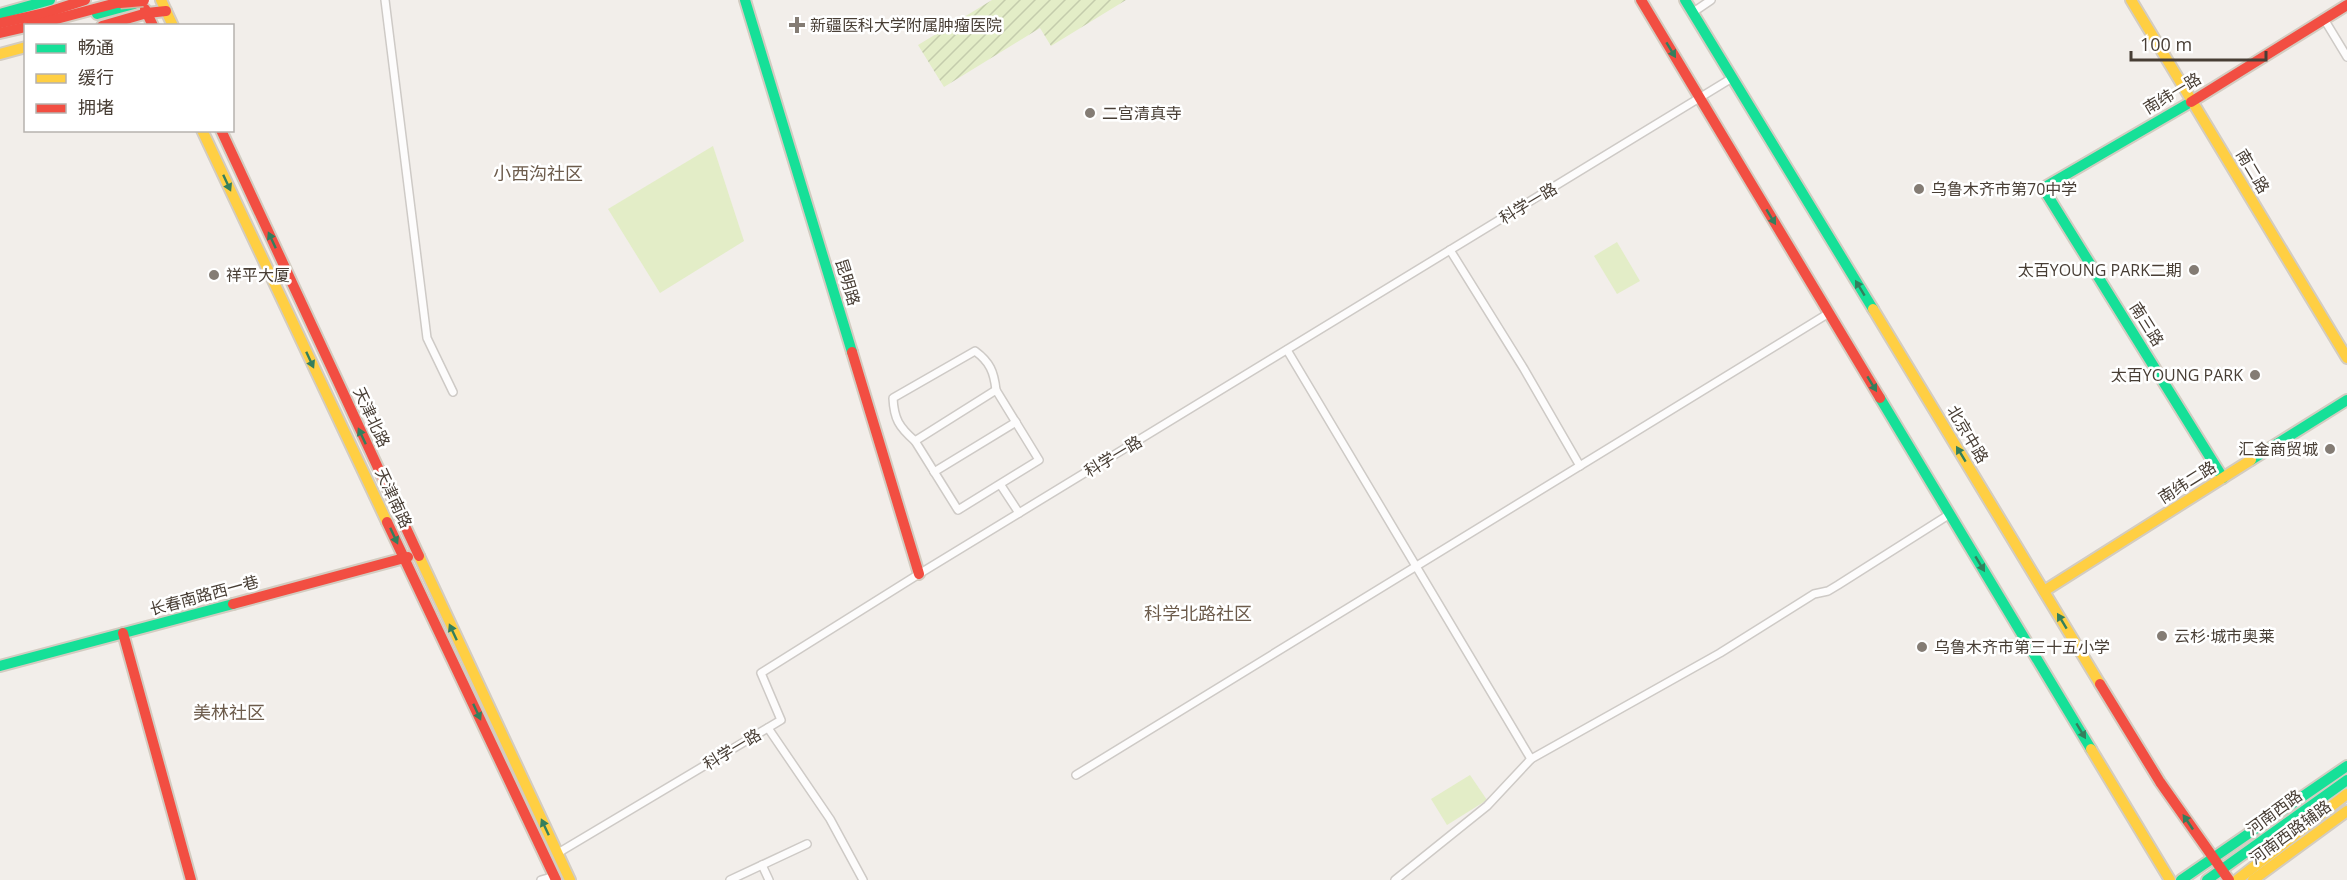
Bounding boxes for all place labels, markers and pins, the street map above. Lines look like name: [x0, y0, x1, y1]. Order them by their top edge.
place label: 新疆医科大学附属肿瘤医院: [810, 14, 1002, 36]
marker: 新疆医科大学附属肿瘤医院: [788, 16, 806, 34]
place label: 二宫清真寺: [1102, 102, 1182, 124]
marker: 二宫清真寺: [1083, 106, 1097, 120]
place label: 乌鲁木齐市第70中学: [1931, 178, 2077, 200]
marker: 乌鲁木齐市第70中学: [1912, 182, 1926, 196]
place label: 太百YOUNG PARK二期: [2018, 259, 2182, 281]
marker: 太百YOUNG PARK二期: [2187, 263, 2201, 277]
place label: 祥平大厦: [226, 264, 290, 286]
marker: 祥平大厦: [207, 268, 221, 282]
place label: 太百YOUNG PARK: [2111, 364, 2243, 386]
marker: 太百YOUNG PARK: [2248, 368, 2262, 382]
place label: 汇金商贸城: [2238, 438, 2318, 460]
marker: 汇金商贸城: [2323, 442, 2337, 456]
place label: 云杉·城市奥莱: [2174, 625, 2274, 647]
marker: 云杉·城市奥莱: [2155, 629, 2169, 643]
place label: 乌鲁木齐市第三十五小学: [1934, 636, 2110, 658]
marker: 乌鲁木齐市第三十五小学: [1915, 640, 1929, 654]

